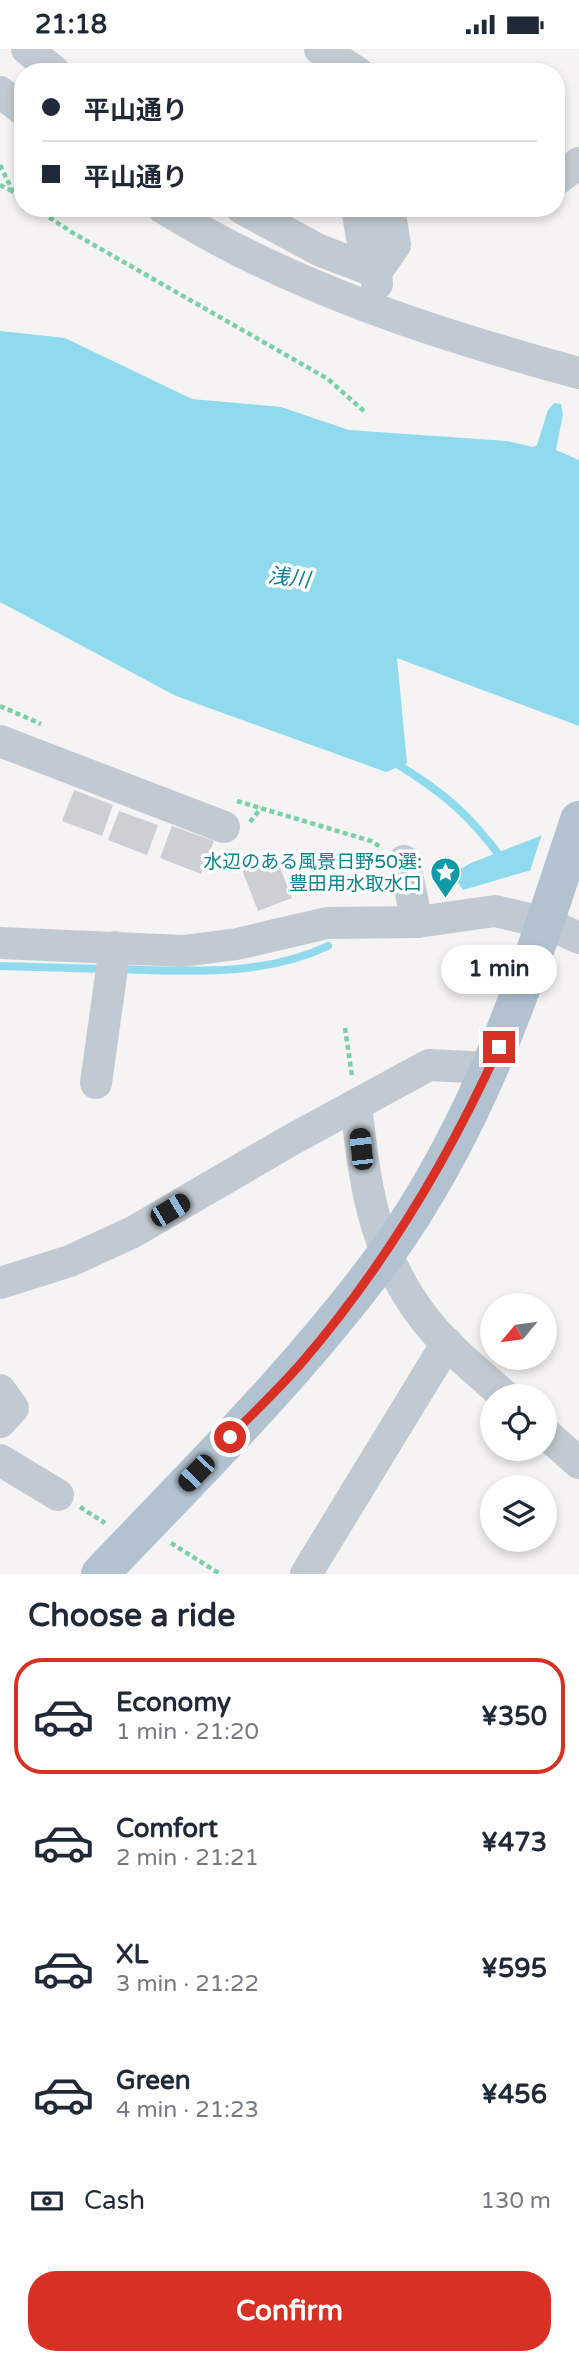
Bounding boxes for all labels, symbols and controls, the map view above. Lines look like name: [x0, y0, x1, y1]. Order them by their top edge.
text: 21:18: [35, 9, 107, 40]
text: 平山通り: [84, 95, 188, 126]
text: 平山通り: [84, 162, 188, 193]
water label: 浅川: [267, 563, 313, 593]
place label: 水辺のある風景日野50選: 豊田用水取水口: [203, 851, 422, 895]
place icon: 水辺のある風景日野50選: 豊田用水取水口: [428, 856, 462, 900]
callout: 1 min: [441, 946, 557, 995]
text: 1 min: [468, 955, 530, 983]
route end: [483, 1031, 515, 1063]
car: [349, 1127, 374, 1171]
car: [147, 1190, 194, 1230]
north arrow: [480, 1293, 556, 1370]
map controls: [480, 1293, 557, 1552]
button: locate: [480, 1384, 557, 1461]
route start: [214, 1421, 246, 1453]
car: [174, 1451, 219, 1495]
button: layers: [480, 1475, 557, 1552]
text: Choose a ride: [28, 1597, 235, 1635]
icon: car: [32, 1685, 95, 1748]
text: Economy: [116, 1687, 231, 1718]
text: ¥350: [481, 1701, 547, 1732]
text: 1 min · 21:20: [116, 1718, 259, 1746]
icon: car: [32, 1811, 95, 1874]
text: Comfort: [116, 1813, 218, 1844]
text: ¥473: [481, 1827, 547, 1858]
text: 2 min · 21:21: [116, 1844, 259, 1872]
icon: car: [32, 1937, 95, 2000]
text: XL: [116, 1939, 148, 1970]
text: ¥595: [481, 1953, 547, 1984]
text: 3 min · 21:22: [116, 1970, 259, 1998]
icon: car: [32, 2063, 95, 2126]
text: Green: [116, 2065, 191, 2096]
text: ¥456: [481, 2079, 547, 2110]
text: 4 min · 21:23: [116, 2096, 259, 2124]
icon: cash: [28, 2182, 66, 2220]
text: Cash: [84, 2185, 145, 2216]
text: 130 m: [481, 2187, 551, 2215]
button: Confirm: [28, 2271, 551, 2351]

